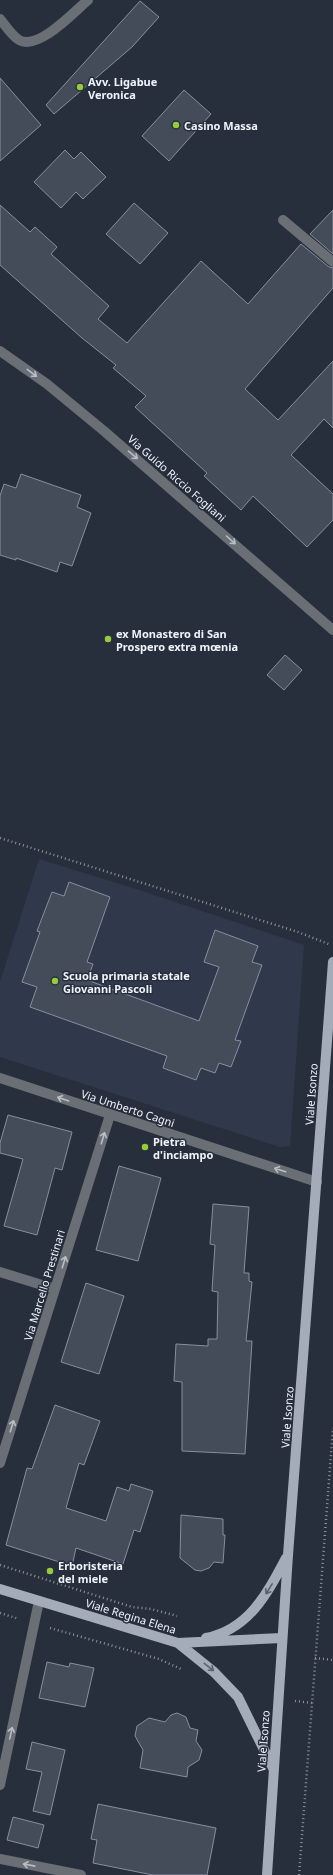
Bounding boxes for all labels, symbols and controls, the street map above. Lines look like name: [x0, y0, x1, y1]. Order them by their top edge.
place label: Avv. Ligabue Veronica: [88, 74, 158, 102]
marker: Avv. Ligabue Veronica: [75, 82, 85, 92]
place label: Casino Massa: [184, 118, 258, 133]
marker: Casino Massa: [171, 120, 181, 130]
one-way arrow: [26, 369, 37, 377]
street label: Via Guido Riccio Fogliani: [125, 431, 229, 525]
one-way arrow: [128, 450, 138, 459]
one-way arrow: [226, 536, 236, 545]
place label: ex Monastero di San Prospero extra mœnia: [116, 626, 238, 654]
marker: ex Monastero di San Prospero extra mœnia: [103, 634, 113, 644]
place label: Scuola primaria statale Giovanni Pascoli: [63, 968, 190, 996]
marker: Scuola primaria statale Giovanni Pascoli: [50, 976, 60, 986]
street label: Viale Isonzo: [301, 1062, 321, 1125]
street label: Via Umberto Cagni: [79, 1086, 177, 1130]
one-way arrow: [57, 1095, 70, 1102]
one-way arrow: [100, 1131, 107, 1144]
place label: Pietra d'inciampo: [153, 1134, 214, 1162]
marker: Pietra d'inciampo: [140, 1142, 150, 1152]
one-way arrow: [274, 1165, 286, 1173]
street label: Via Marcello Prestinari: [20, 1228, 68, 1342]
one-way arrow: [61, 1255, 68, 1268]
street label: Viale Isonzo: [277, 1385, 297, 1448]
one-way arrow: [9, 1419, 16, 1432]
place label: Erboristeria del miele: [58, 1558, 123, 1586]
marker: Erboristeria del miele: [45, 1566, 55, 1576]
one-way arrow: [265, 1583, 273, 1594]
street label: Viale Regina Elena: [84, 1595, 178, 1637]
one-way arrow: [203, 1663, 214, 1672]
street label: Viale Isonzo: [253, 1709, 273, 1772]
one-way arrow: [8, 1727, 16, 1740]
one-way arrow: [23, 1860, 36, 1868]

